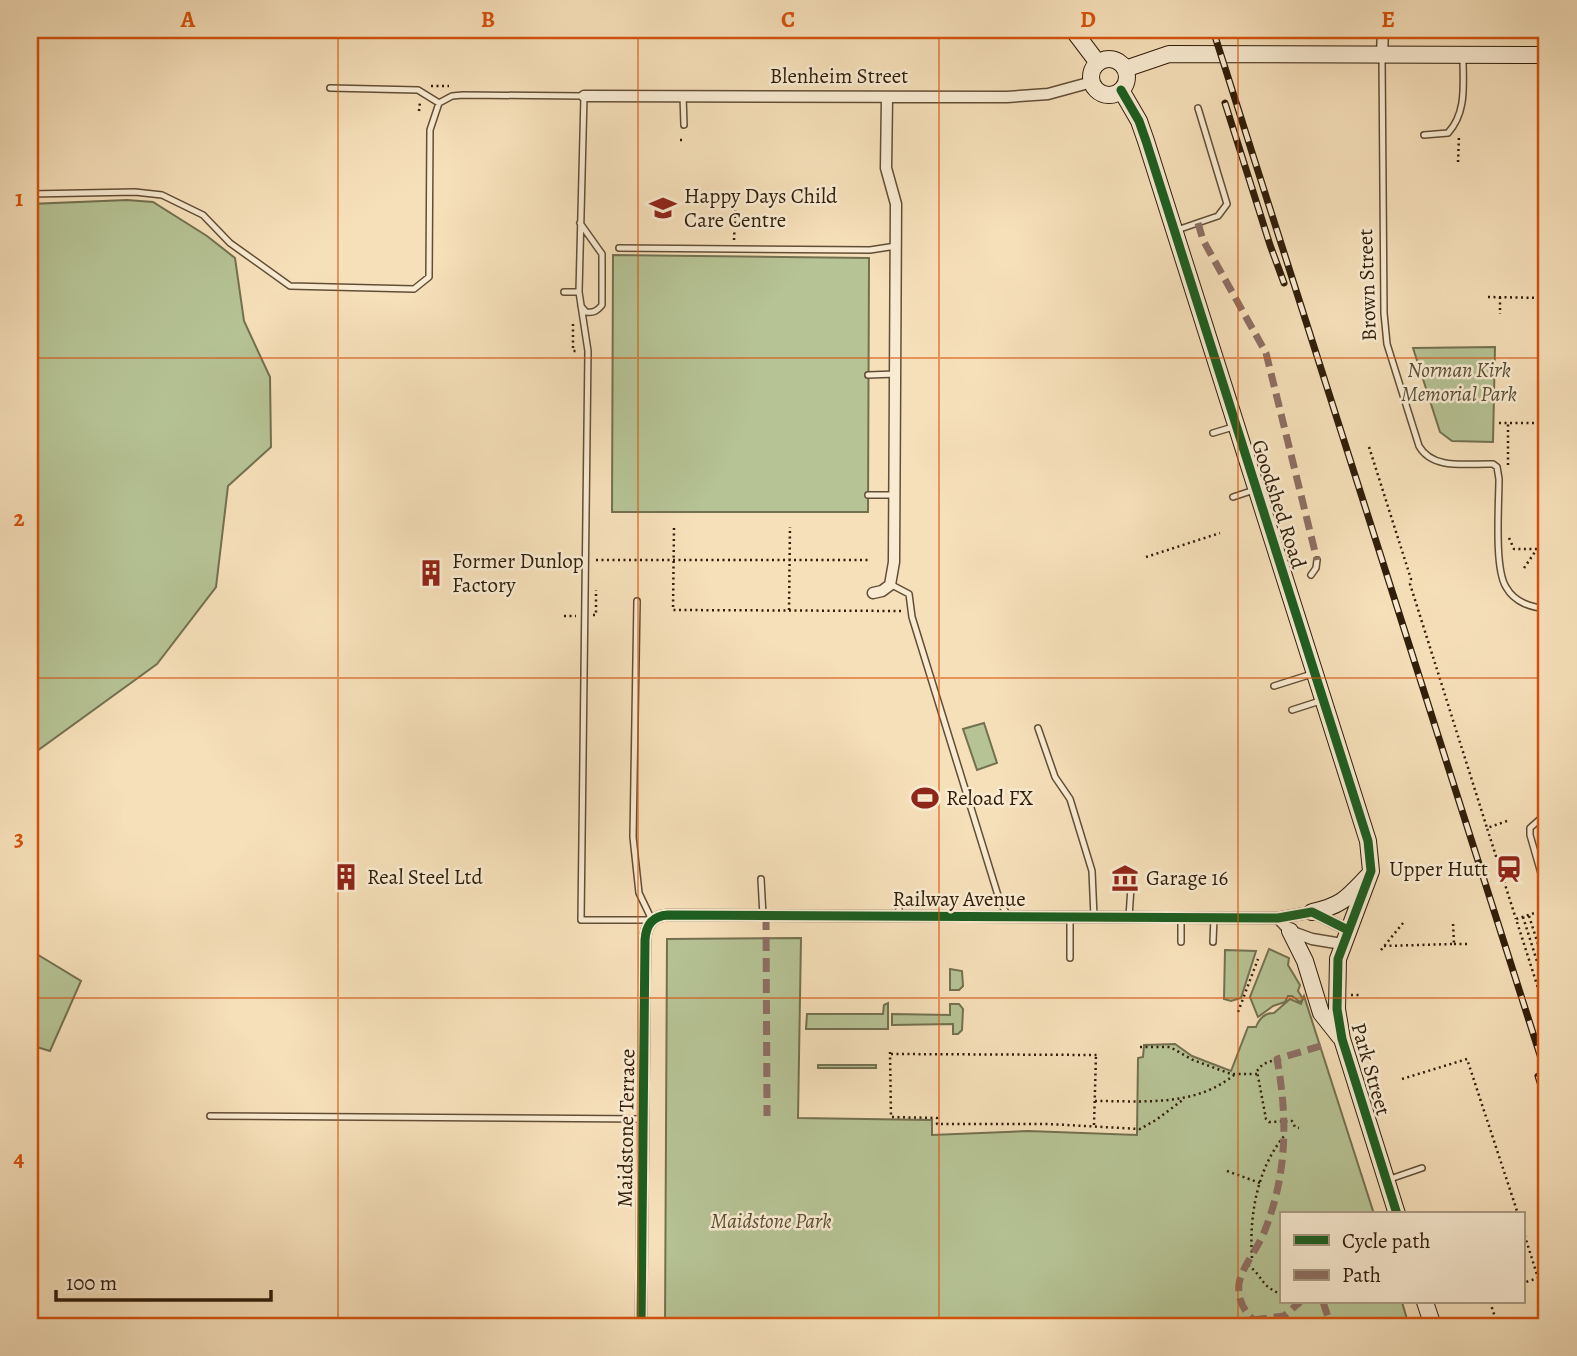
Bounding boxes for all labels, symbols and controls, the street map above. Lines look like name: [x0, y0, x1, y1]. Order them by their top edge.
text: A: [180, 4, 196, 35]
text: B: [481, 4, 495, 35]
text: C: [781, 4, 795, 35]
text: D: [1080, 4, 1096, 35]
text: E: [1381, 4, 1395, 35]
street label: Blenheim Street: [770, 62, 908, 90]
place label: Happy Days Child Care Centre: [684, 182, 838, 234]
text: 1: [15, 183, 23, 214]
school or university icon: Happy Days Child Care Centre: [648, 193, 678, 223]
street label: Brown Street: [1351, 228, 1383, 342]
park label: Norman Kirk Memorial Park: [1401, 356, 1517, 408]
street label: Goodshed Road: [1245, 436, 1313, 573]
text: 2: [13, 503, 25, 534]
place label: Former Dunlop Factory: [452, 547, 584, 599]
building icon: Former Dunlop Factory: [416, 558, 446, 588]
sports icon: Reload FX: [910, 783, 940, 813]
place label: Reload FX: [946, 784, 1033, 812]
text: 3: [14, 823, 24, 854]
station icon: Upper Hutt: [1494, 854, 1524, 884]
place label: Upper Hutt: [1389, 855, 1488, 883]
building icon: Real Steel Ltd: [331, 862, 361, 892]
place label: Real Steel Ltd: [367, 863, 483, 891]
museum icon: Garage 16: [1110, 863, 1140, 893]
place label: Garage 16: [1146, 864, 1228, 892]
street label: Railway Avenue: [892, 885, 1026, 913]
street label: Park Street: [1344, 1019, 1398, 1119]
street label: Maidstone Terrace: [611, 1048, 641, 1208]
text: 4: [14, 1143, 25, 1174]
park label: Maidstone Park: [711, 1207, 831, 1235]
legend: [1280, 1212, 1524, 1304]
text: Cycle path: [1342, 1227, 1431, 1255]
scale bar: [56, 1258, 271, 1302]
text: Path: [1342, 1261, 1381, 1289]
text: 100 m: [66, 1269, 117, 1297]

